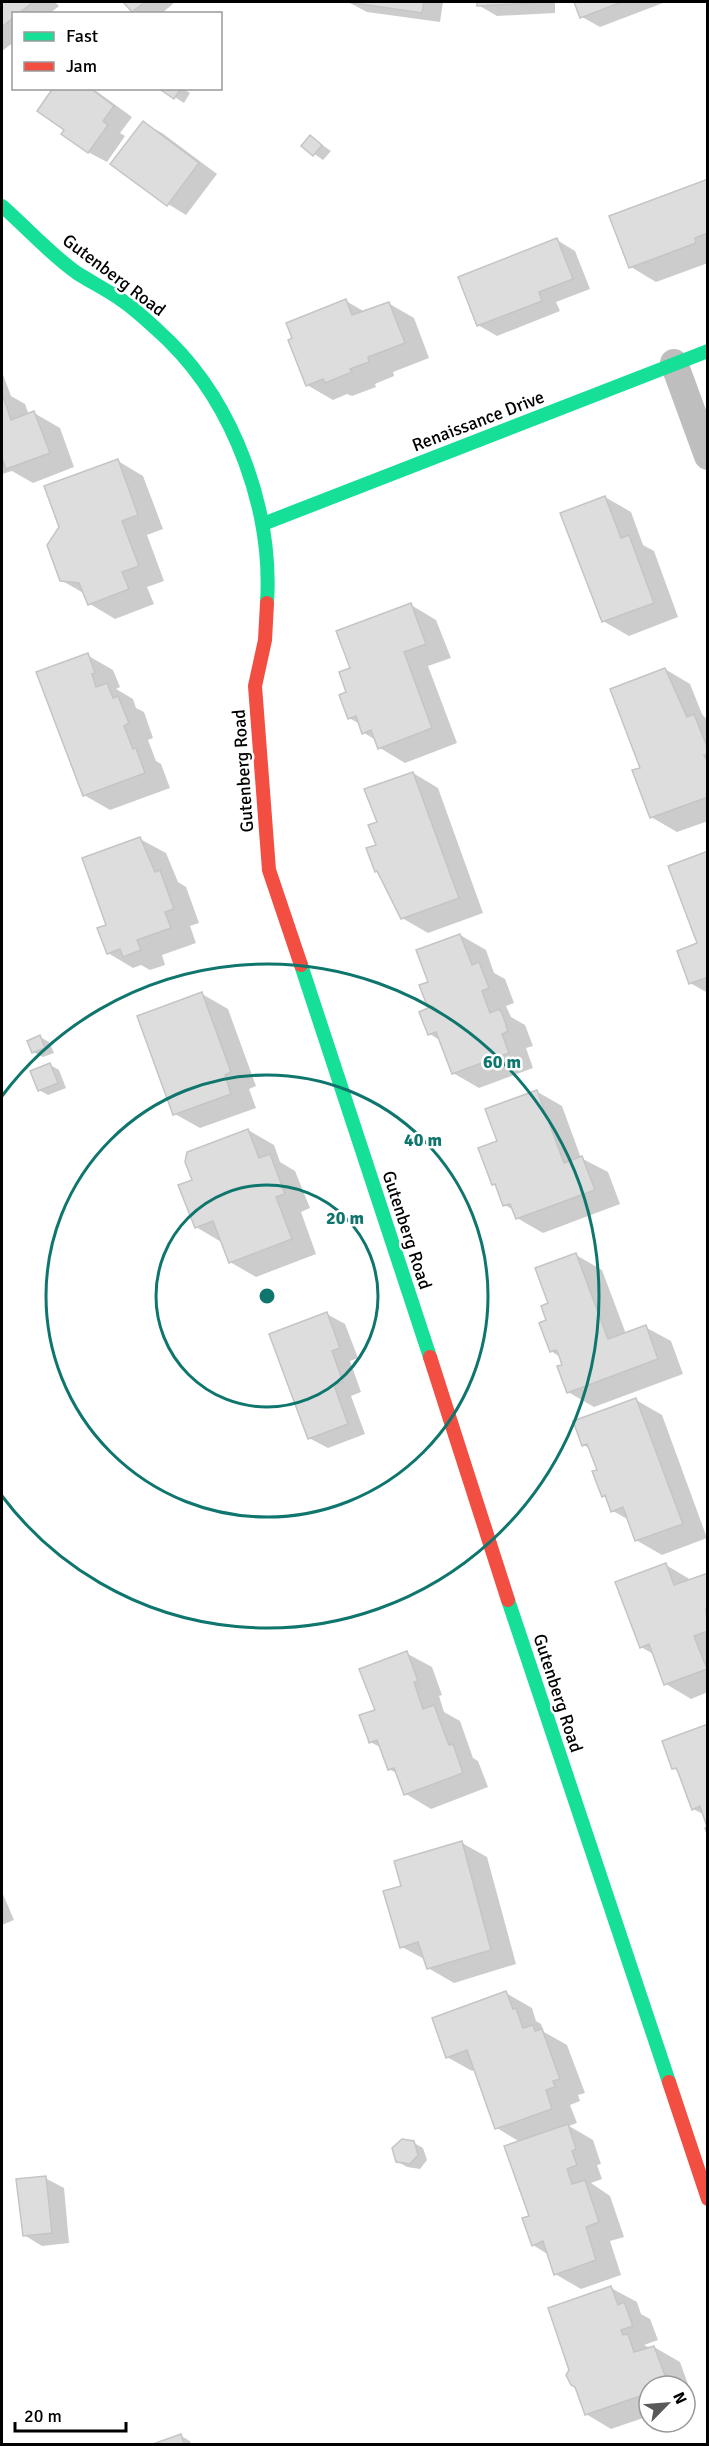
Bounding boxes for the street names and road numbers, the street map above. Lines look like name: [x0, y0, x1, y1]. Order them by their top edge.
street label: Gutenberg Road: [58, 229, 170, 321]
street label: Renaissance Drive: [409, 386, 547, 456]
street label: Gutenberg Road: [228, 709, 258, 833]
street label: Gutenberg Road: [377, 1168, 437, 1292]
street label: Gutenberg Road: [528, 1631, 588, 1755]

